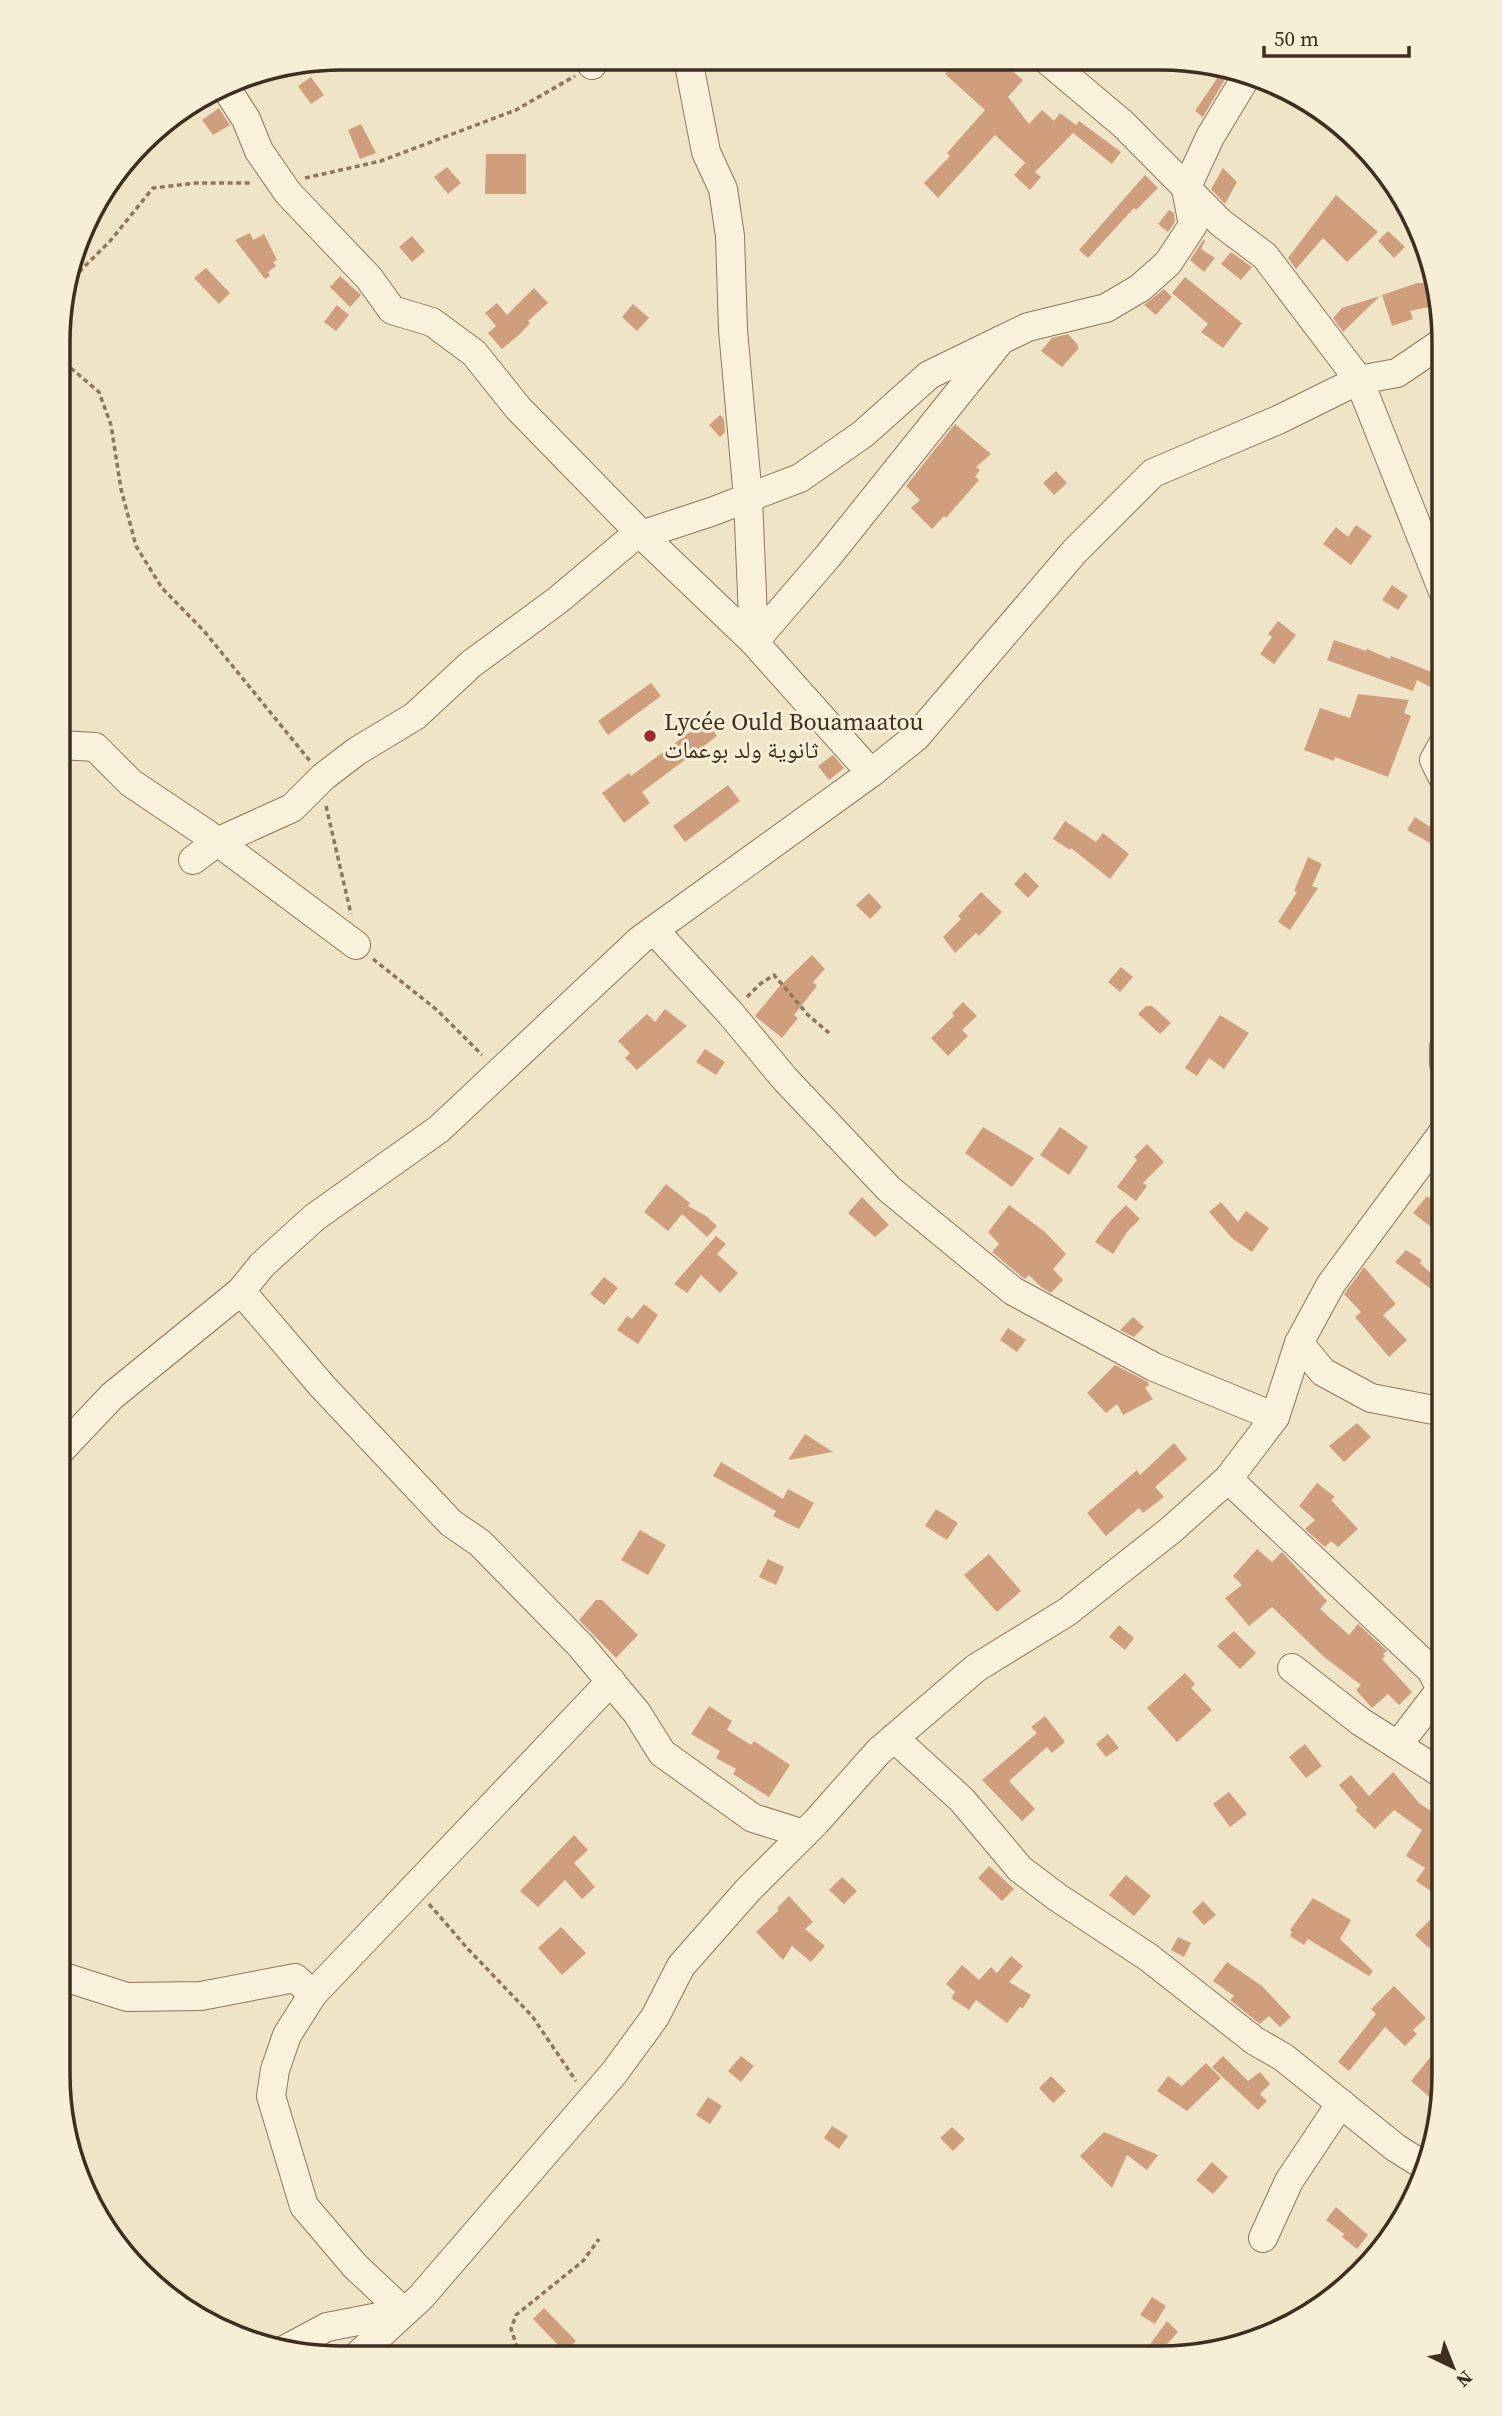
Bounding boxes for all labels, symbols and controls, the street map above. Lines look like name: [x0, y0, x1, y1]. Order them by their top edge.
scale bar: [1264, 14, 1409, 58]
text: 50 m: [1274, 24, 1319, 53]
place label: Lycée Ould Bouamaatou ثانوية ولد بوعمات: [664, 705, 923, 766]
marker: Lycée Ould Bouamaatou ثانوية ولد بوعمات: [642, 728, 658, 744]
north arrow: [1418, 2332, 1488, 2402]
text: N: [1451, 2365, 1479, 2394]

